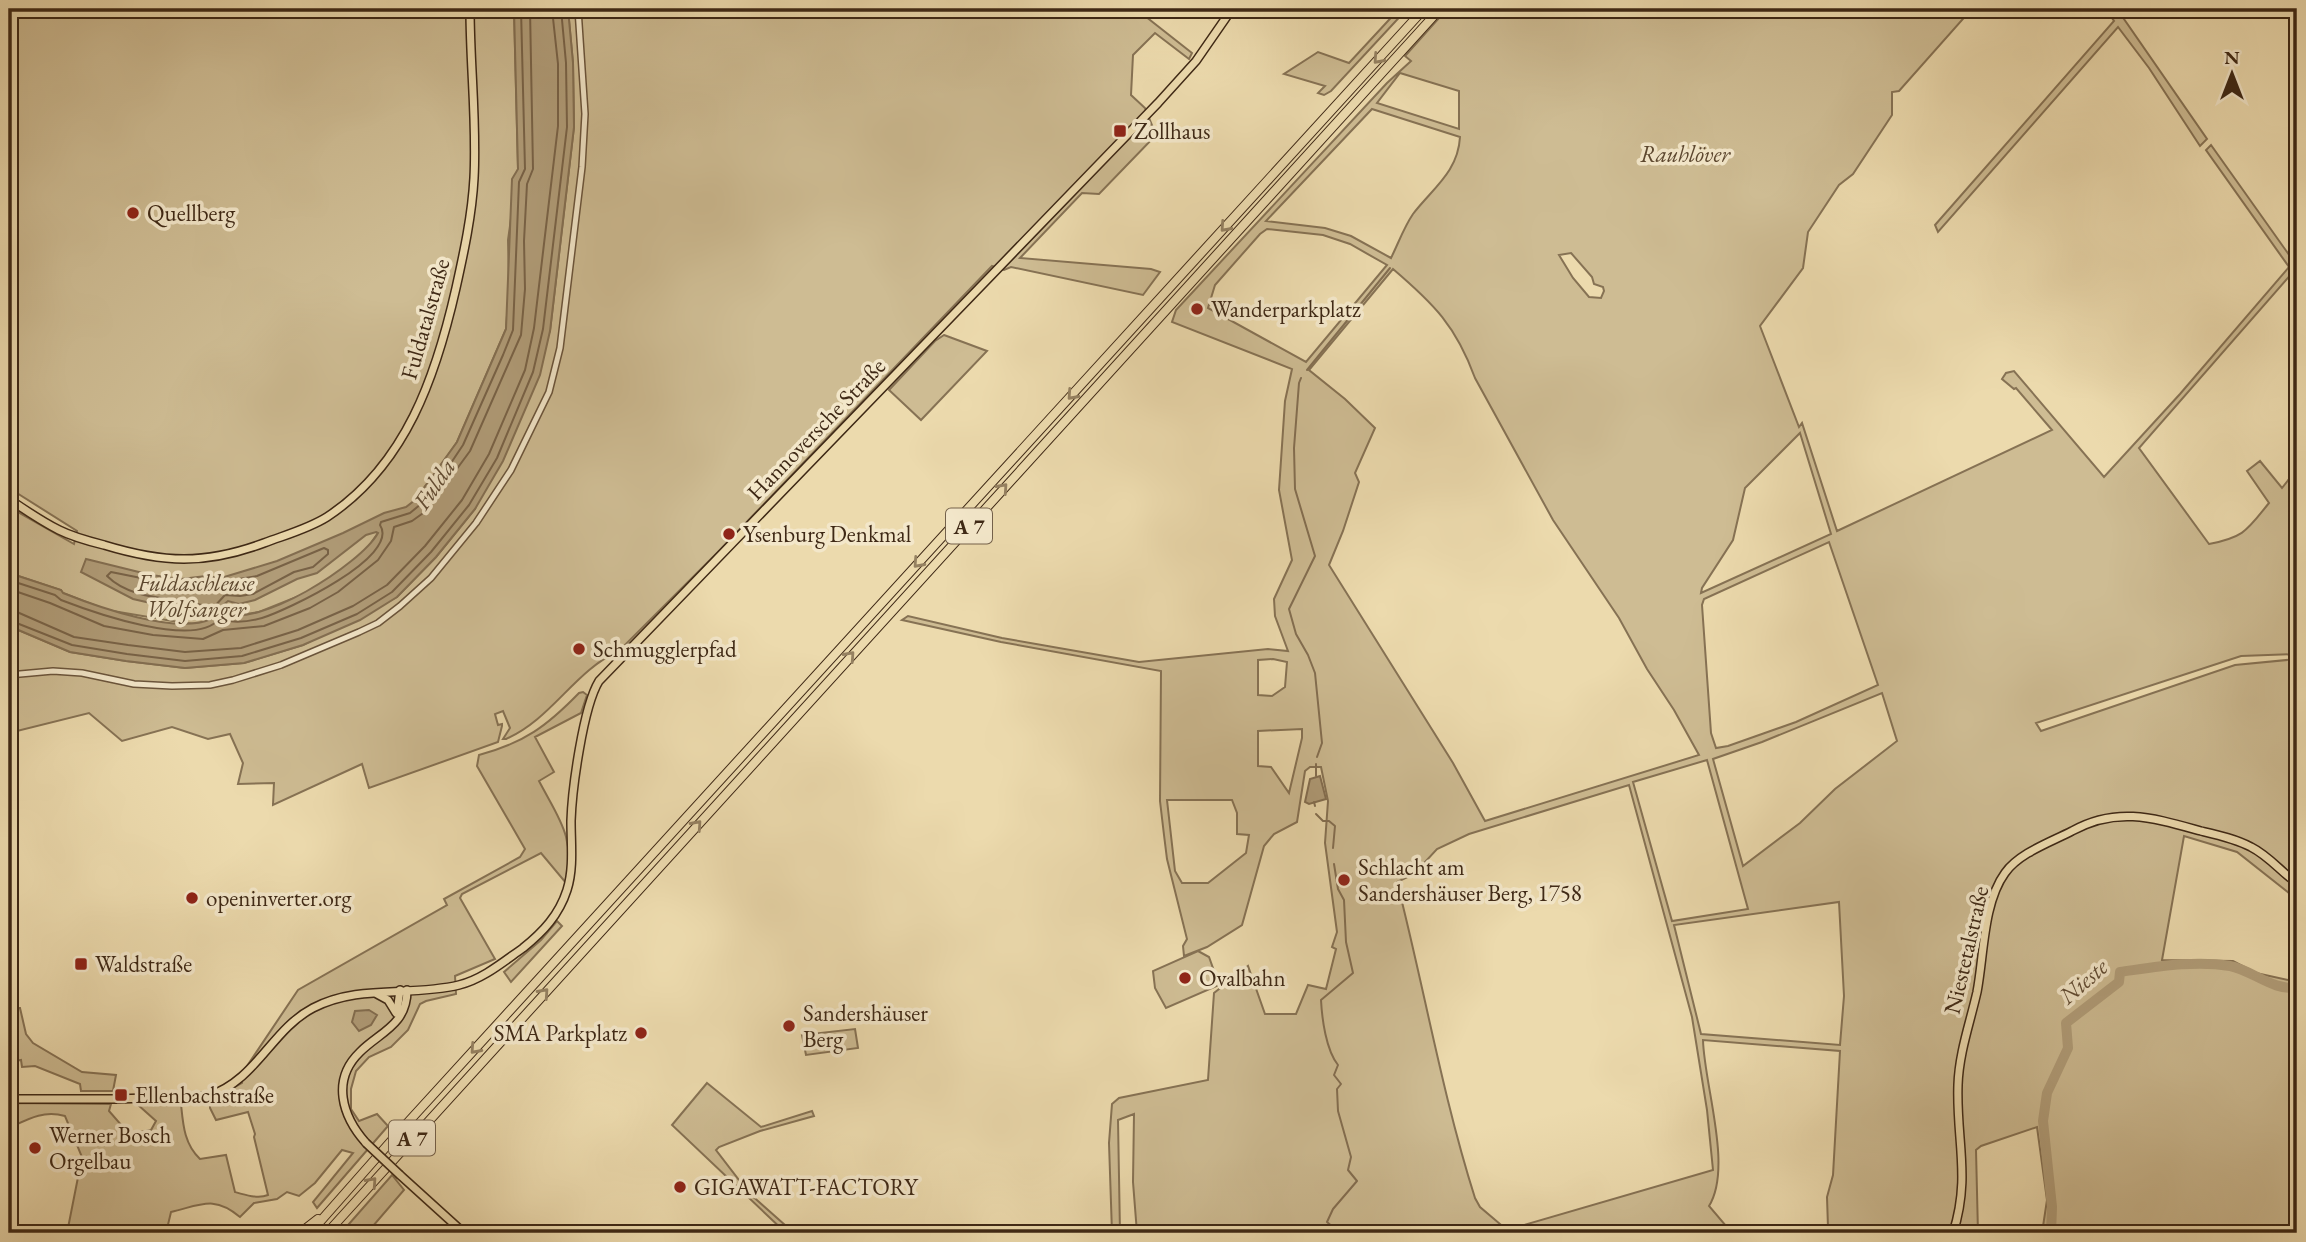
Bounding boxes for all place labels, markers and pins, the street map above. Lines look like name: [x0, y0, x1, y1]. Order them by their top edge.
place label: Zollhaus: [1134, 116, 1211, 146]
marker: Zollhaus: [1112, 123, 1128, 139]
place label: Quellberg: [147, 198, 236, 228]
marker: Quellberg: [125, 205, 141, 221]
place label: Wanderparkplatz: [1211, 294, 1361, 324]
marker: Wanderparkplatz: [1189, 301, 1205, 317]
place label: Ysenburg Denkmal: [743, 519, 912, 549]
marker: Ysenburg Denkmal: [721, 526, 737, 542]
place label: Schmugglerpfad: [593, 634, 737, 664]
marker: Schmugglerpfad: [571, 641, 587, 657]
place label: Schlacht am Sandershäuser Berg, 1758: [1358, 852, 1582, 908]
marker: Schlacht am Sandershäuser Berg, 1758: [1336, 872, 1352, 888]
place label: openinverter.org: [206, 883, 352, 913]
marker: openinverter.org: [184, 890, 200, 906]
place label: Waldstraße: [95, 949, 192, 979]
marker: Waldstraße: [73, 956, 89, 972]
place label: Ovalbahn: [1199, 963, 1286, 993]
marker: Ovalbahn: [1177, 970, 1193, 986]
place label: Sandershäuser Berg: [803, 998, 928, 1054]
place label: SMA Parkplatz: [494, 1018, 627, 1048]
marker: Sandershäuser Berg: [781, 1018, 797, 1034]
marker: SMA Parkplatz: [633, 1025, 649, 1041]
place label: Ellenbachstraße: [135, 1080, 274, 1110]
marker: Ellenbachstraße: [113, 1087, 129, 1103]
place label: Werner Bosch Orgelbau: [49, 1120, 171, 1176]
marker: Werner Bosch Orgelbau: [27, 1140, 43, 1156]
place label: GIGAWATT-FACTORY: [694, 1172, 919, 1202]
marker: GIGAWATT-FACTORY: [672, 1179, 688, 1195]

